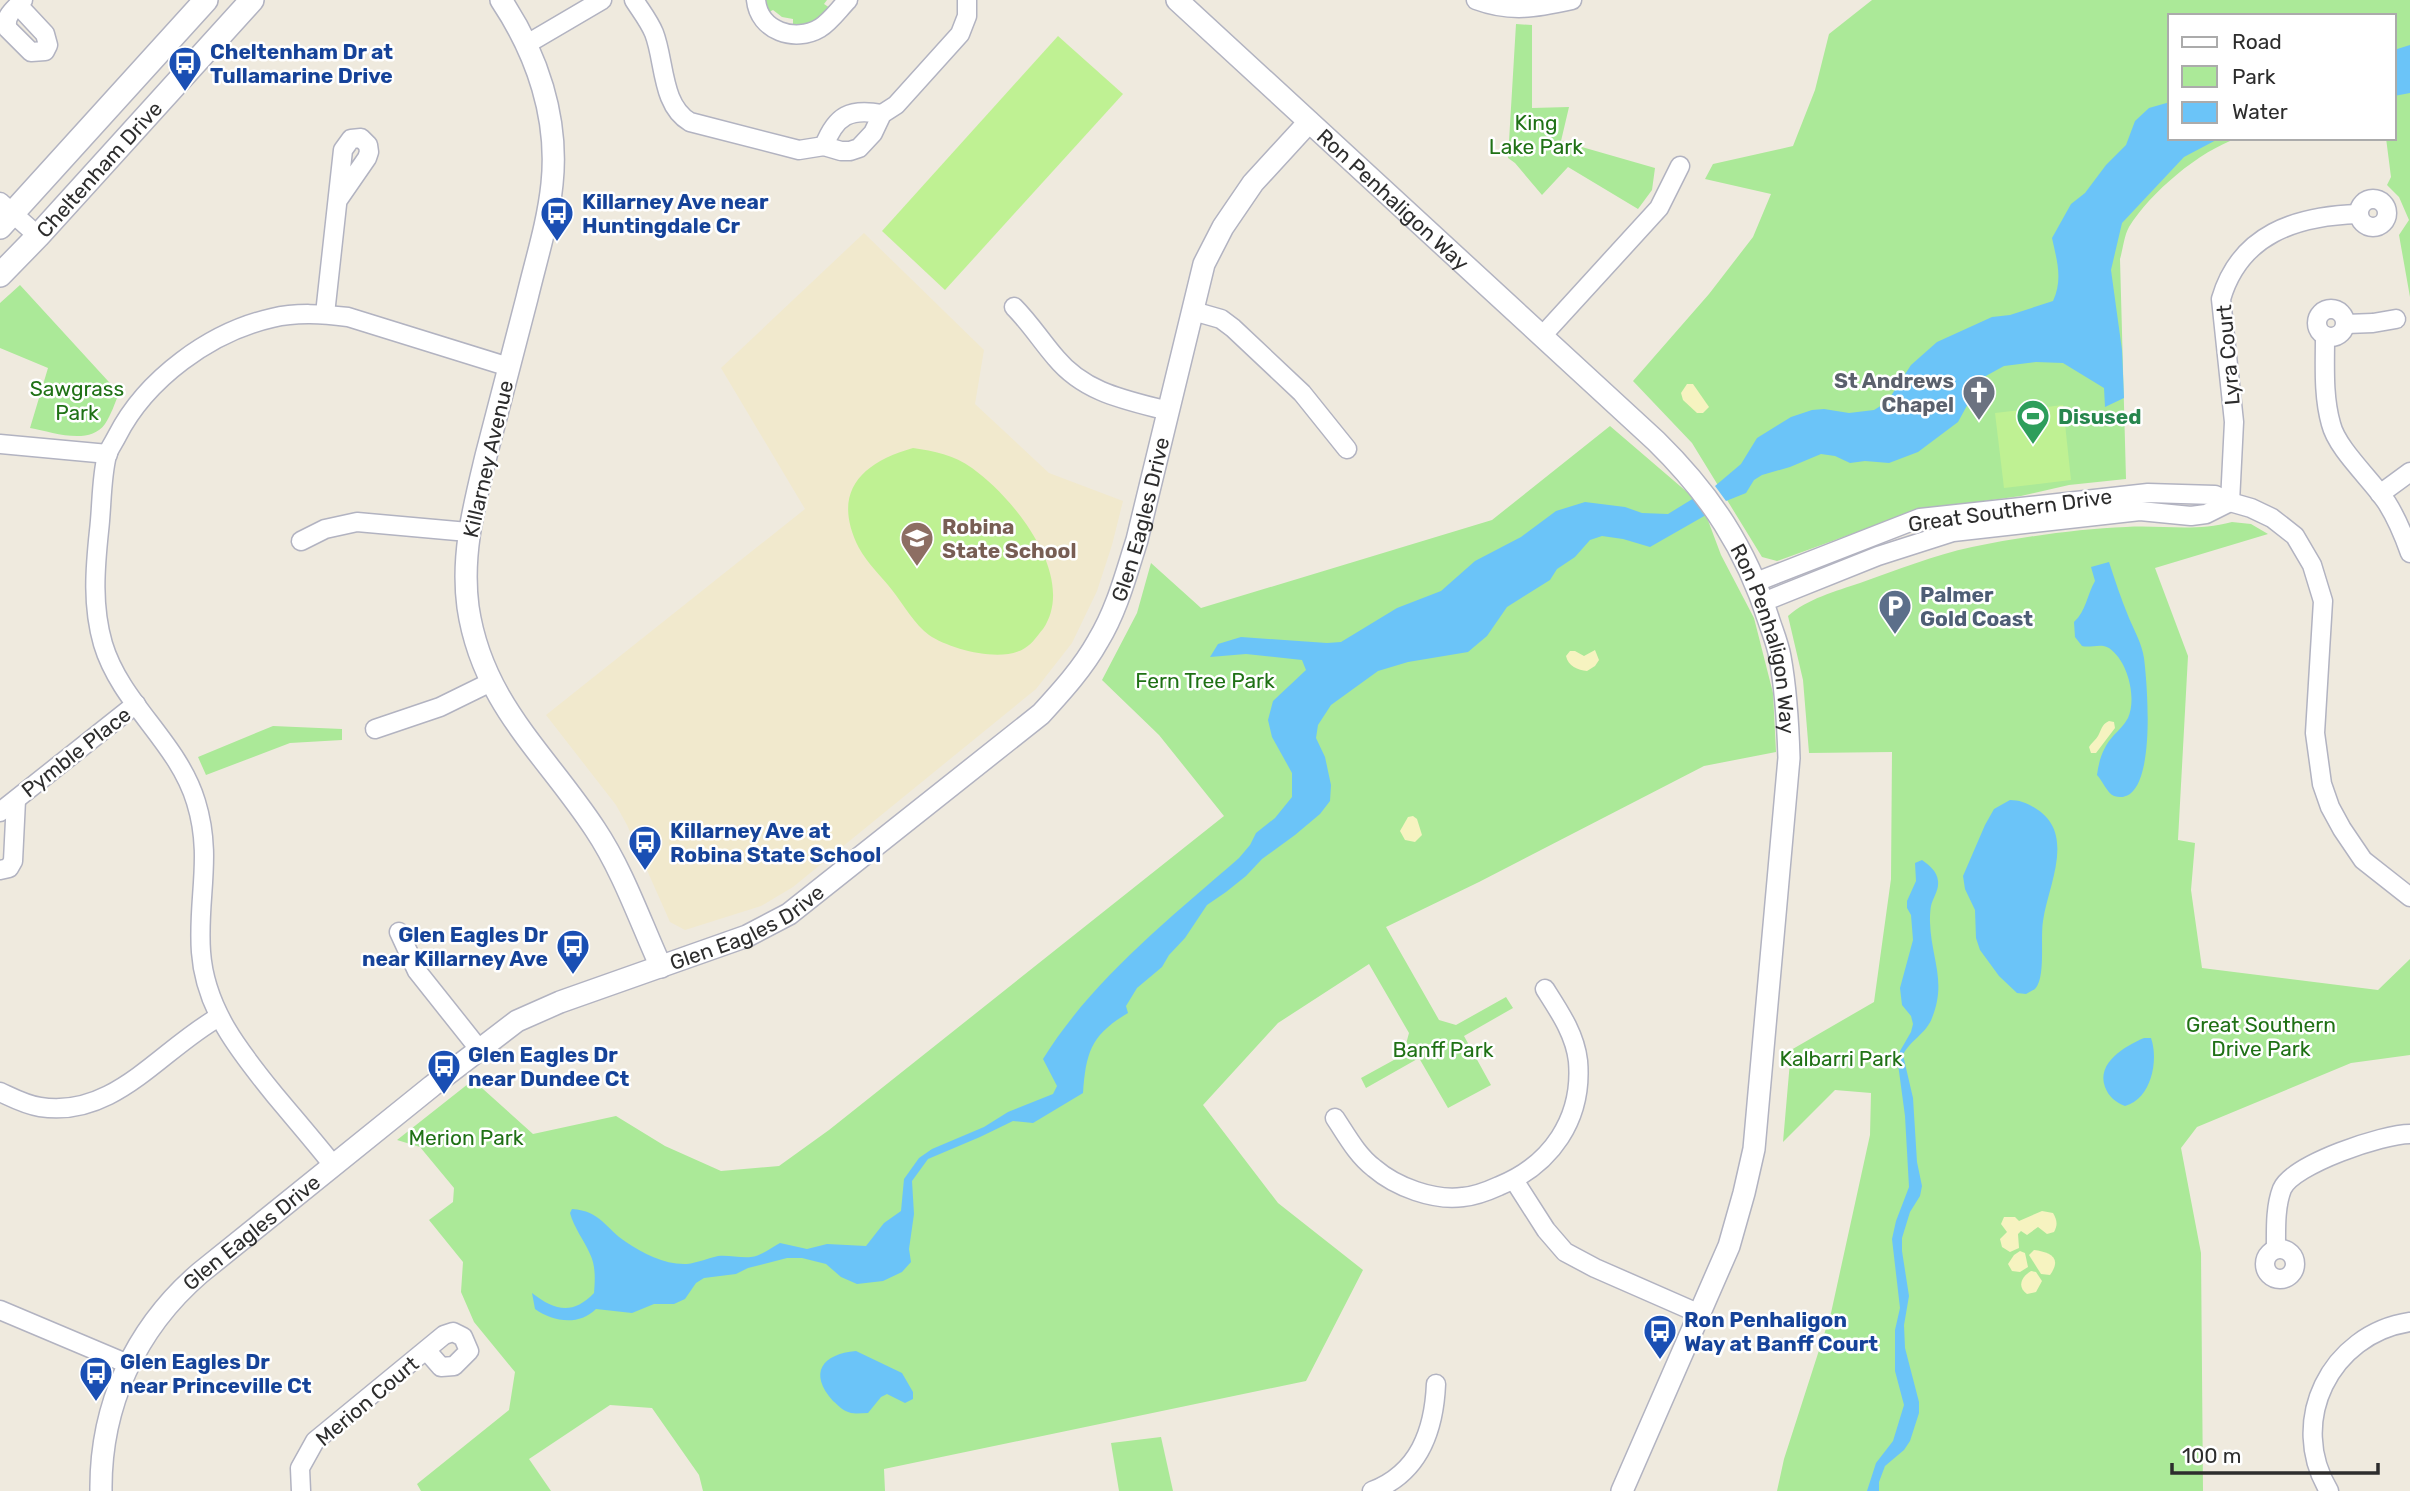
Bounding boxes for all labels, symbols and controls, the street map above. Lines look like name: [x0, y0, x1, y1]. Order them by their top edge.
legend: [2168, 14, 2396, 140]
text: Road: [2232, 29, 2282, 54]
place label: Cheltenham Dr at Tullamarine Drive: [210, 39, 393, 88]
bus stop icon: Cheltenham Dr at Tullamarine Drive: [166, 44, 204, 93]
text: Park: [2232, 64, 2276, 89]
street label: Cheltenham Drive: [31, 96, 167, 242]
text: Water: [2232, 99, 2288, 124]
park label: King Lake Park: [1489, 110, 1583, 159]
street label: Ron Penhaligon Way: [1312, 123, 1475, 275]
place label: Killarney Ave near Huntingdale Cr: [582, 189, 769, 238]
bus stop icon: Killarney Ave near Huntingdale Cr: [538, 194, 576, 243]
street label: Lyra Court: [2211, 304, 2245, 406]
place label: St Andrews Chapel: [1834, 368, 1954, 417]
church icon: St Andrews Chapel: [1960, 373, 1998, 422]
park label: Sawgrass Park: [30, 376, 124, 425]
street label: Killarney Avenue: [458, 378, 518, 540]
sports icon: Disused: [2014, 397, 2052, 446]
place label: Disused: [2058, 404, 2141, 429]
street label: Glen Eagles Drive: [1106, 435, 1174, 605]
street label: Great Southern Drive: [1906, 483, 2114, 537]
place label: Robina State School: [942, 514, 1076, 563]
school or university icon: Robina State School: [898, 519, 936, 568]
street label: Ron Penhaligon Way: [1726, 539, 1801, 735]
place label: Palmer Gold Coast: [1920, 582, 2033, 631]
parking icon: Palmer Gold Coast: [1876, 587, 1914, 636]
park label: Fern Tree Park: [1135, 668, 1275, 693]
street label: Pymble Place: [16, 702, 136, 802]
place label: Killarney Ave at Robina State School: [670, 818, 881, 867]
bus stop icon: Killarney Ave at Robina State School: [626, 823, 664, 872]
street label: Glen Eagles Drive: [666, 879, 829, 975]
place label: Glen Eagles Dr near Killarney Ave: [362, 922, 548, 971]
bus stop icon: Glen Eagles Dr near Killarney Ave: [554, 927, 592, 976]
park label: Great Southern Drive Park: [2186, 1012, 2336, 1061]
park label: Banff Park: [1392, 1037, 1494, 1062]
place label: Glen Eagles Dr near Dundee Ct: [468, 1042, 629, 1091]
park label: Kalbarri Park: [1779, 1046, 1903, 1071]
bus stop icon: Glen Eagles Dr near Dundee Ct: [425, 1047, 463, 1096]
park label: Merion Park: [408, 1125, 524, 1150]
street label: Glen Eagles Drive: [177, 1169, 325, 1295]
place label: Ron Penhaligon Way at Banff Court: [1684, 1307, 1878, 1356]
bus stop icon: Ron Penhaligon Way at Banff Court: [1641, 1312, 1679, 1361]
place label: Glen Eagles Dr near Princeville Ct: [120, 1349, 312, 1398]
street label: Merion Court: [311, 1351, 423, 1451]
bus stop icon: Glen Eagles Dr near Princeville Ct: [77, 1354, 115, 1403]
scale bar: [2172, 1432, 2378, 1476]
text: 100 m: [2182, 1443, 2241, 1468]

